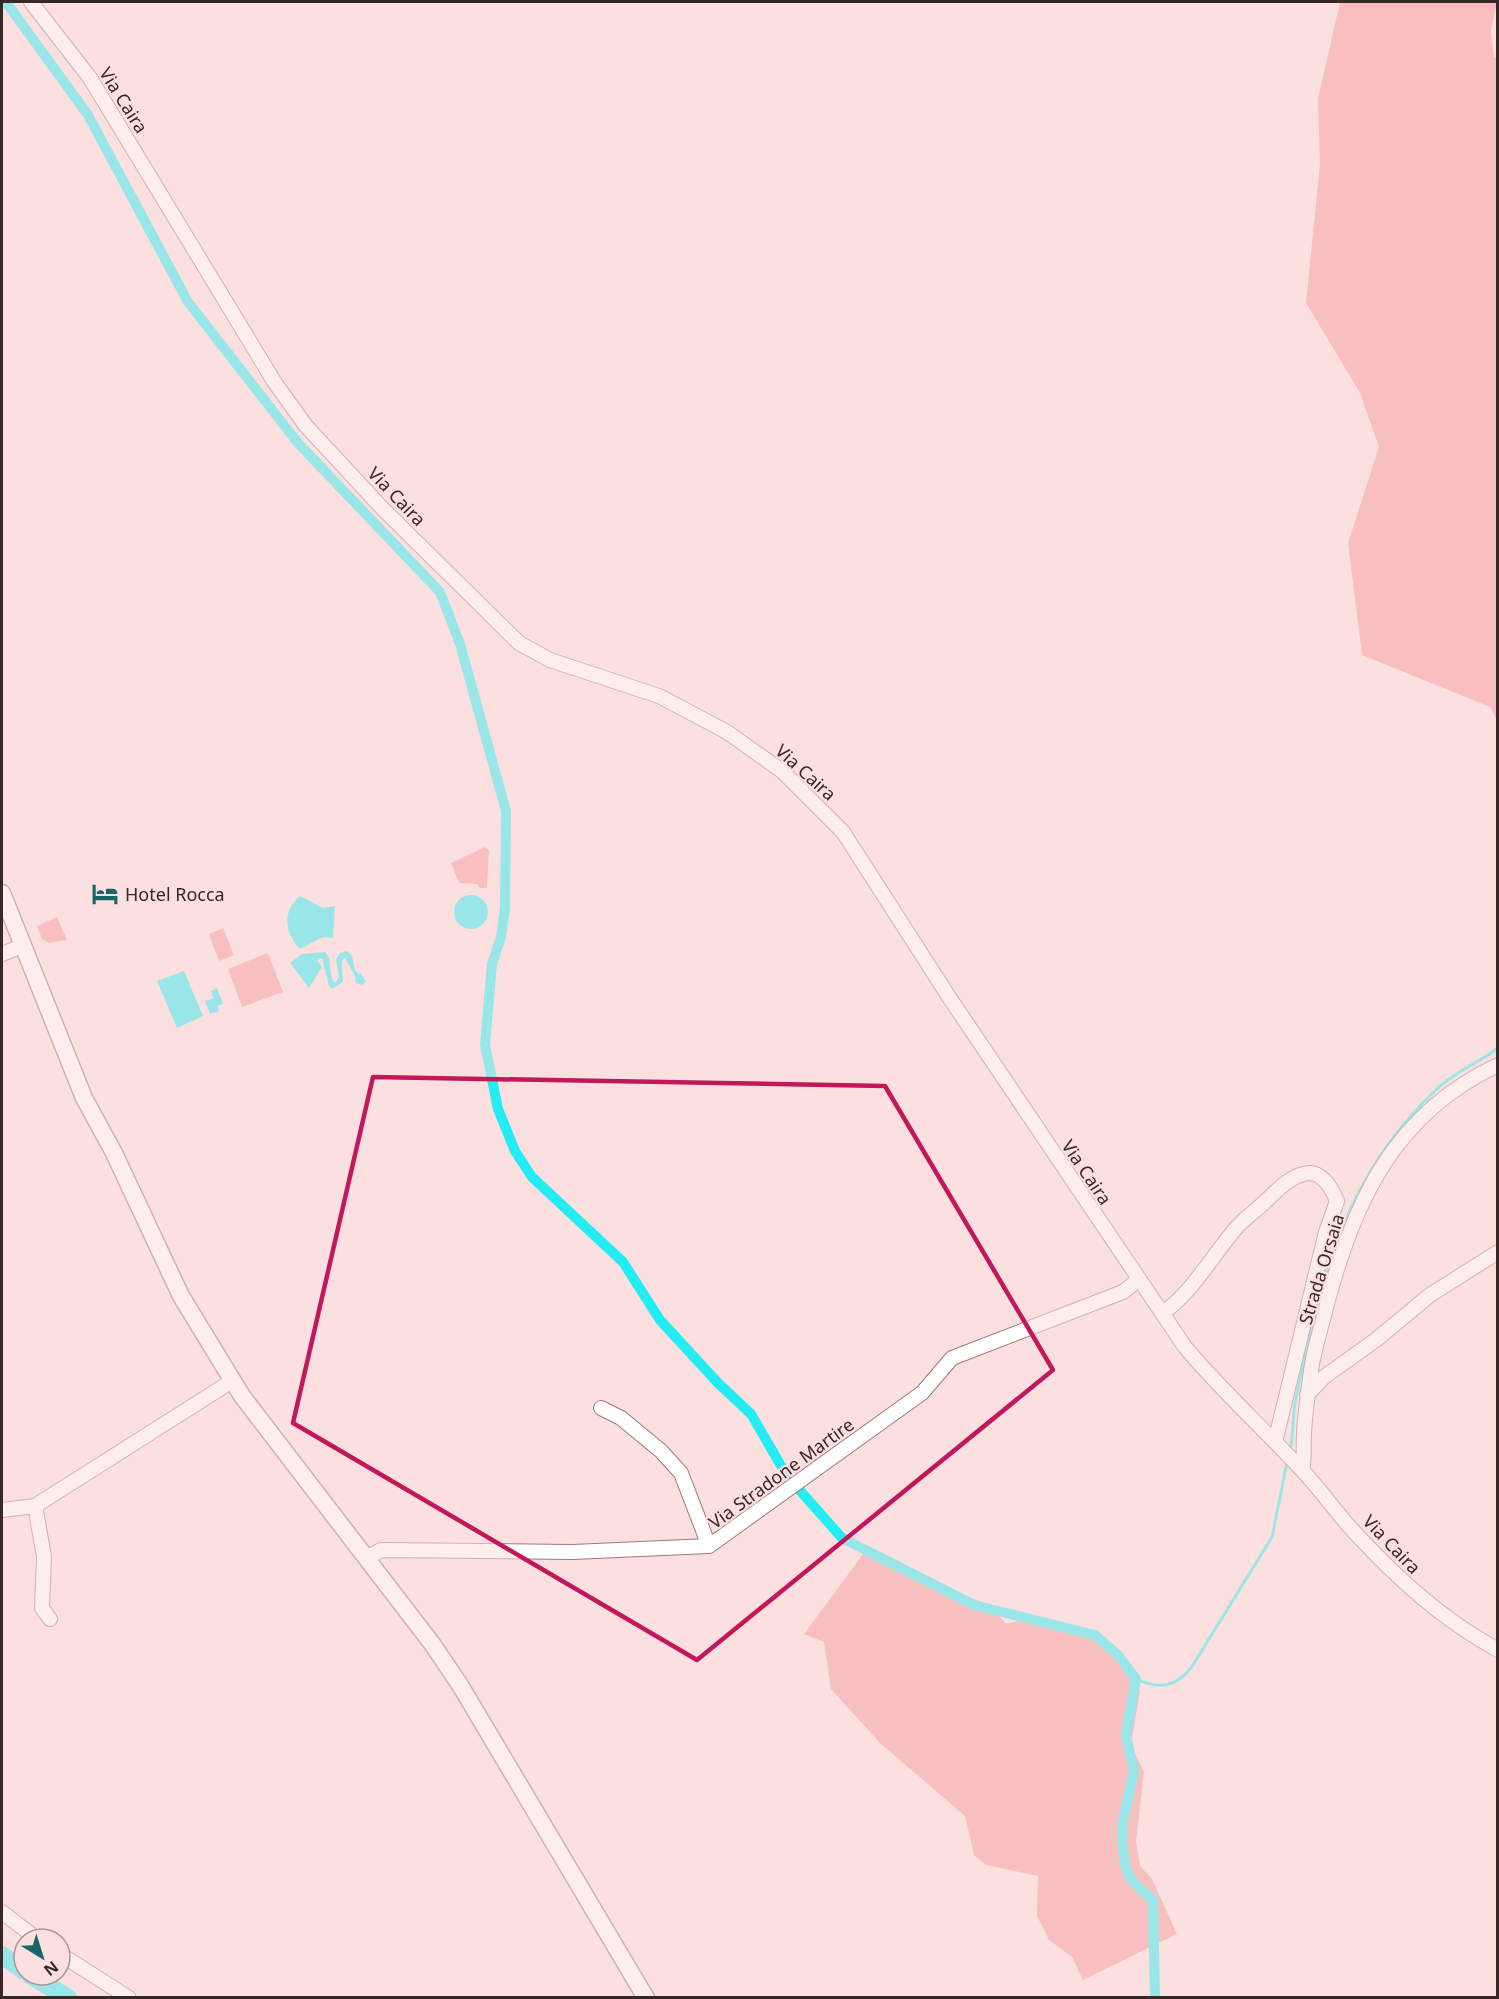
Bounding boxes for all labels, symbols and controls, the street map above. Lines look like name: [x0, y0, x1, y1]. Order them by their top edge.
street label: Via Caira: [94, 62, 154, 138]
street label: Via Caira: [363, 461, 431, 531]
street label: Via Caira: [771, 738, 841, 806]
hotel icon: Hotel Rocca: [90, 879, 120, 909]
place label: Hotel Rocca: [125, 882, 225, 906]
street label: Via Caira: [1056, 1135, 1118, 1209]
street label: Strada Orsaia: [1293, 1211, 1349, 1327]
street label: Via Stradone Martire: [704, 1412, 858, 1534]
street label: Via Caira: [1358, 1509, 1426, 1579]
north arrow: [12, 1927, 72, 1987]
text: N: [39, 1956, 63, 1981]

